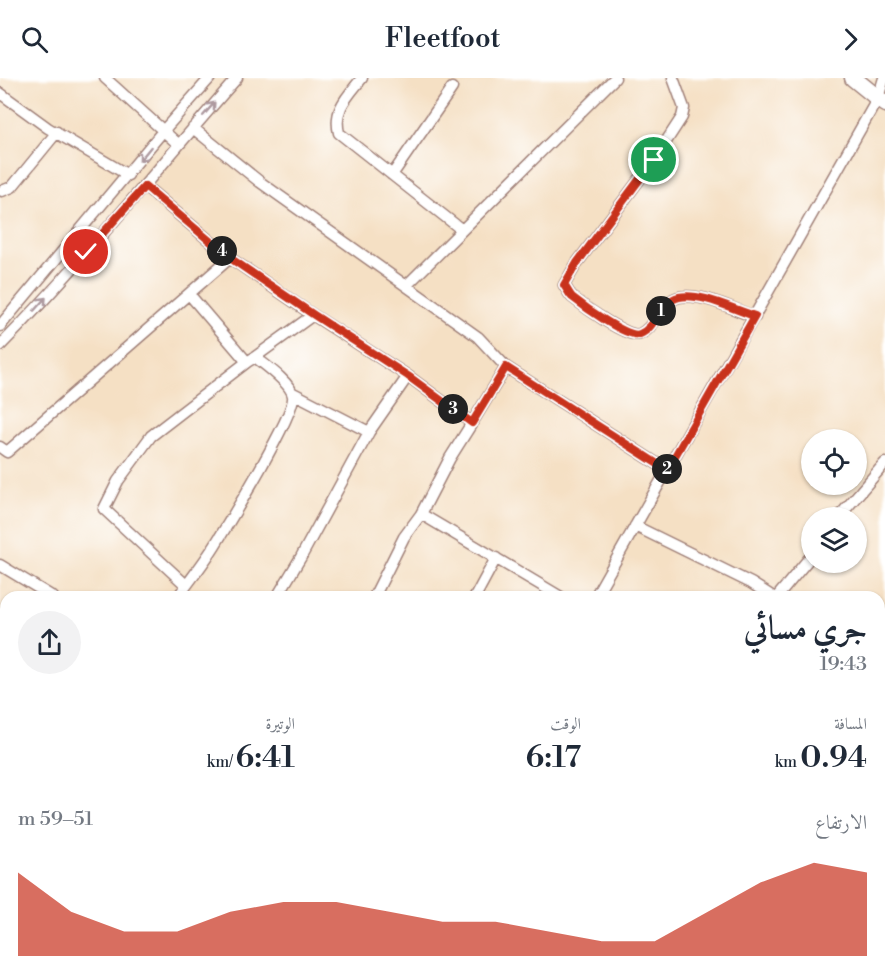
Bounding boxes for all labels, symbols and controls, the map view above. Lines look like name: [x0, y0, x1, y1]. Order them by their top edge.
text: Fleetfoot: [385, 22, 500, 56]
icon: search: [18, 23, 51, 56]
icon: forward: [834, 23, 867, 56]
one-way arrow: [203, 101, 216, 117]
pin: [628, 134, 679, 185]
icon: arrive: [637, 143, 670, 176]
one-way arrow: [138, 146, 151, 162]
pin: [60, 226, 111, 277]
icon: check: [69, 235, 102, 268]
pin: 4: [207, 236, 237, 266]
text: 4: [217, 241, 227, 261]
pin: 1: [646, 296, 676, 326]
one-way arrow: [33, 297, 47, 312]
text: 1: [657, 301, 665, 321]
pin: 3: [438, 394, 468, 424]
text: 3: [448, 399, 458, 419]
map controls: [801, 429, 867, 573]
button: locate: [801, 429, 867, 495]
pin: 2: [652, 454, 682, 484]
text: 2: [662, 459, 672, 479]
button: layers: [801, 507, 867, 573]
text: جري مسائي: [744, 609, 867, 650]
button: share: [18, 611, 81, 674]
text: 19:43: [820, 652, 867, 677]
text: الوتيرة: [265, 714, 295, 734]
text: الوقت: [550, 714, 581, 734]
text: المسافة: [834, 714, 867, 734]
text: 6:41: [236, 739, 295, 777]
text: 6:17: [525, 739, 581, 777]
text: 0.94: [800, 739, 867, 777]
text: /km: [207, 752, 236, 772]
text: km: [775, 752, 800, 772]
text: 51–59 m: [18, 807, 93, 832]
text: الارتفاع: [815, 811, 867, 836]

